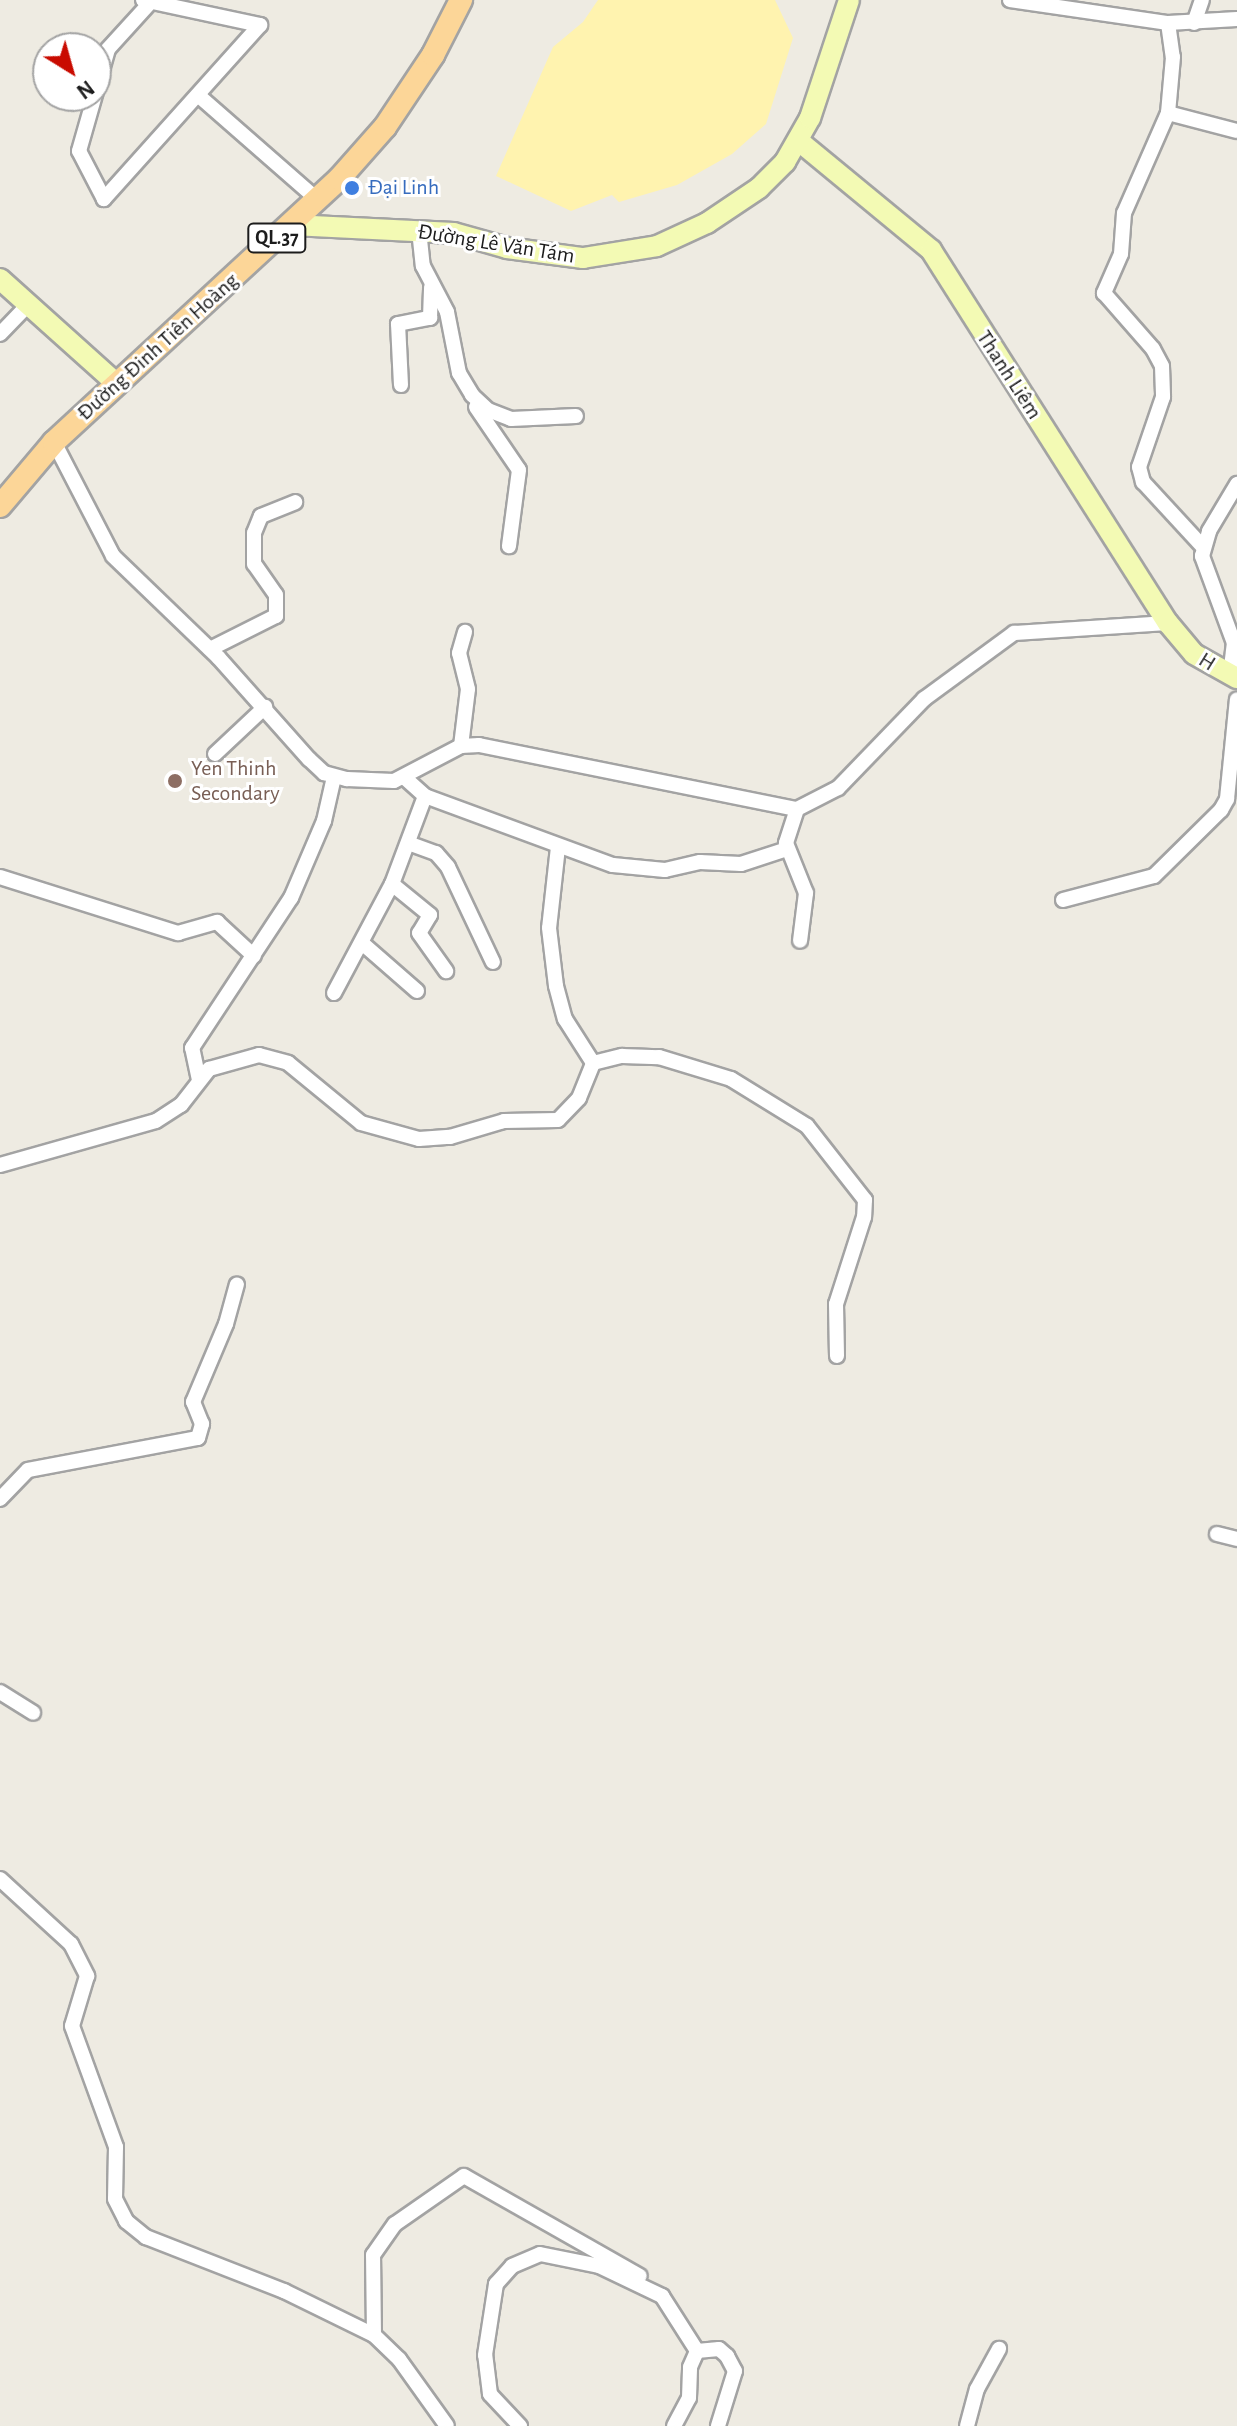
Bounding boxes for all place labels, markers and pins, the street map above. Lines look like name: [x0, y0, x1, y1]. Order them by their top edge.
place label: Đại Linh: [368, 175, 439, 201]
marker: Đại Linh: [343, 179, 361, 197]
place label: Yen Thinh Secondary: [191, 755, 280, 806]
marker: Yen Thinh Secondary: [166, 772, 184, 790]

